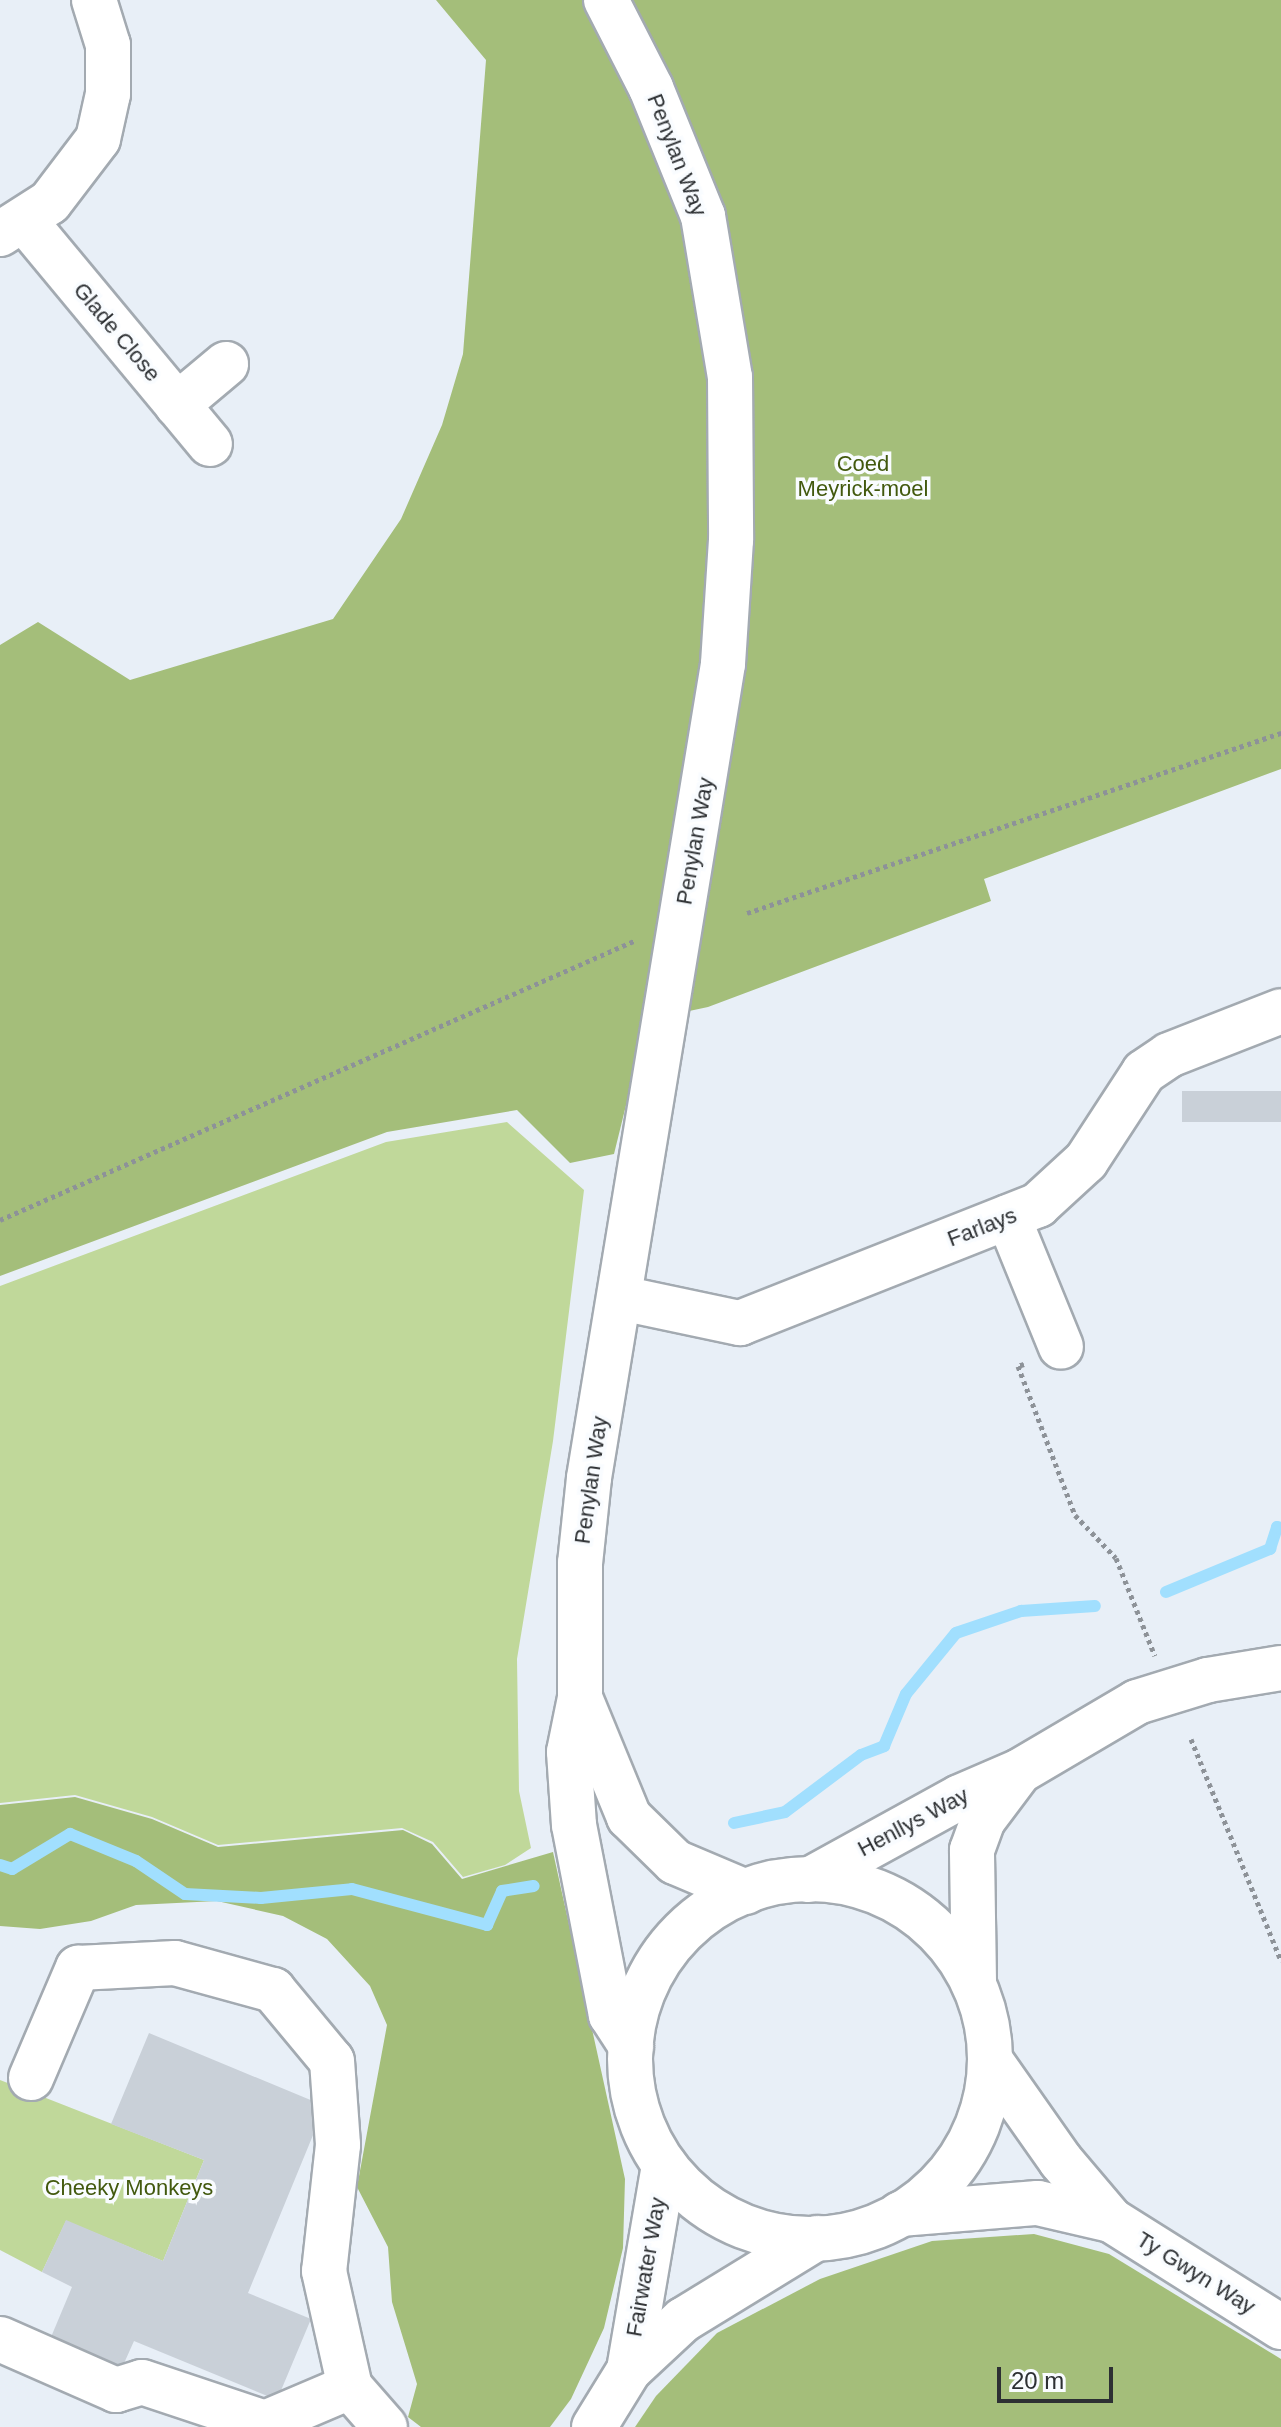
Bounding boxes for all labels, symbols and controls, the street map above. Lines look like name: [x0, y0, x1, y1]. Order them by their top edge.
street label: Penylan Way: [642, 90, 712, 220]
street label: Glade Close: [68, 277, 166, 387]
park label: Coed Meyrick-moel: [798, 450, 928, 502]
street label: Penylan Way: [671, 775, 719, 907]
street label: Farlays: [944, 1202, 1020, 1252]
street label: Penylan Way: [569, 1414, 613, 1546]
street label: Henllys Way: [853, 1782, 973, 1862]
park label: Cheeky Monkeys: [45, 2175, 213, 2201]
street label: Fairwater Way: [621, 2195, 671, 2339]
street label: Ty Gwyn Way: [1132, 2226, 1260, 2320]
scale bar: [1001, 2351, 1117, 2401]
text: 20 m: [1011, 2367, 1064, 2394]

